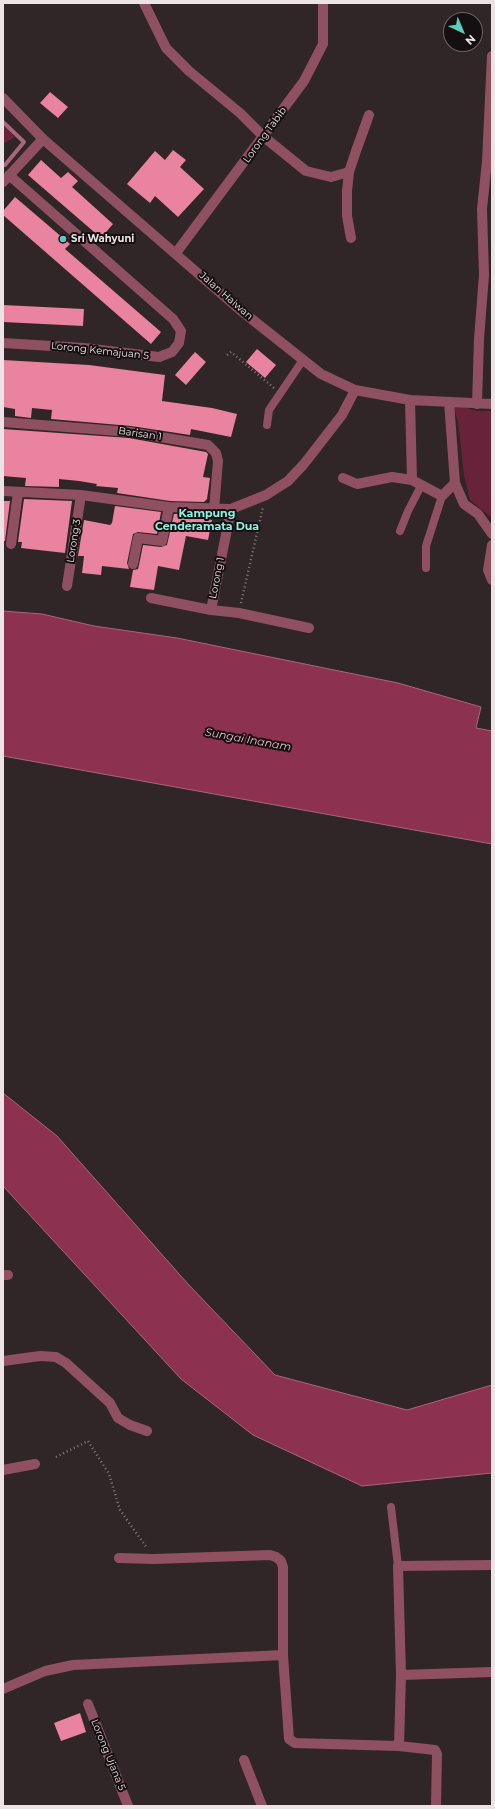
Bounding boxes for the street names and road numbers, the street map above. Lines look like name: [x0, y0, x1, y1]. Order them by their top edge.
street label: Lorong Tabib: [241, 105, 289, 165]
street label: Jalan Haiwan: [197, 270, 255, 322]
street label: Lorong Kemajuan 5: [50, 340, 150, 362]
street label: Barisan 1: [117, 425, 163, 443]
street label: Lorong 3: [65, 518, 83, 564]
street label: Lorong 1: [207, 556, 227, 600]
street label: Lorong Ujana 5: [88, 1718, 128, 1792]

